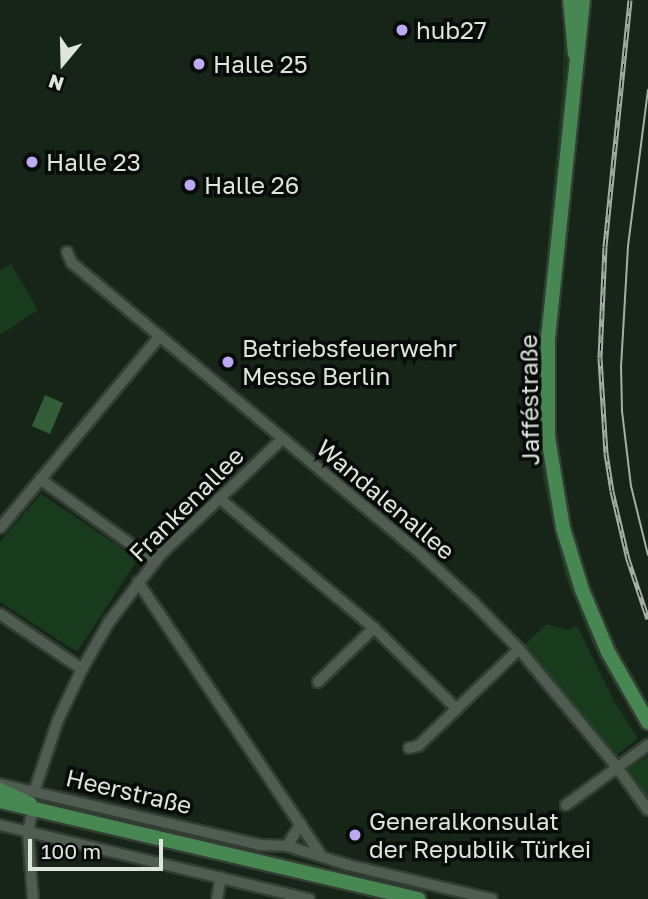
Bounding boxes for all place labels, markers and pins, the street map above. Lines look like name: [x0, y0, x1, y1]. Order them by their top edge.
place label: hub27: [416, 16, 487, 44]
marker: hub27: [394, 22, 410, 38]
place label: Halle 25: [213, 50, 308, 78]
marker: Halle 25: [191, 56, 207, 72]
place label: Halle 23: [46, 148, 141, 176]
marker: Halle 23: [24, 154, 40, 170]
place label: Halle 26: [204, 171, 299, 199]
marker: Halle 26: [182, 177, 198, 193]
place label: Betriebsfeuerwehr Messe Berlin: [242, 334, 457, 390]
marker: Betriebsfeuerwehr Messe Berlin: [220, 354, 236, 370]
place label: Generalkonsulat der Republik Türkei: [369, 807, 591, 863]
marker: Generalkonsulat der Republik Türkei: [347, 827, 363, 843]

